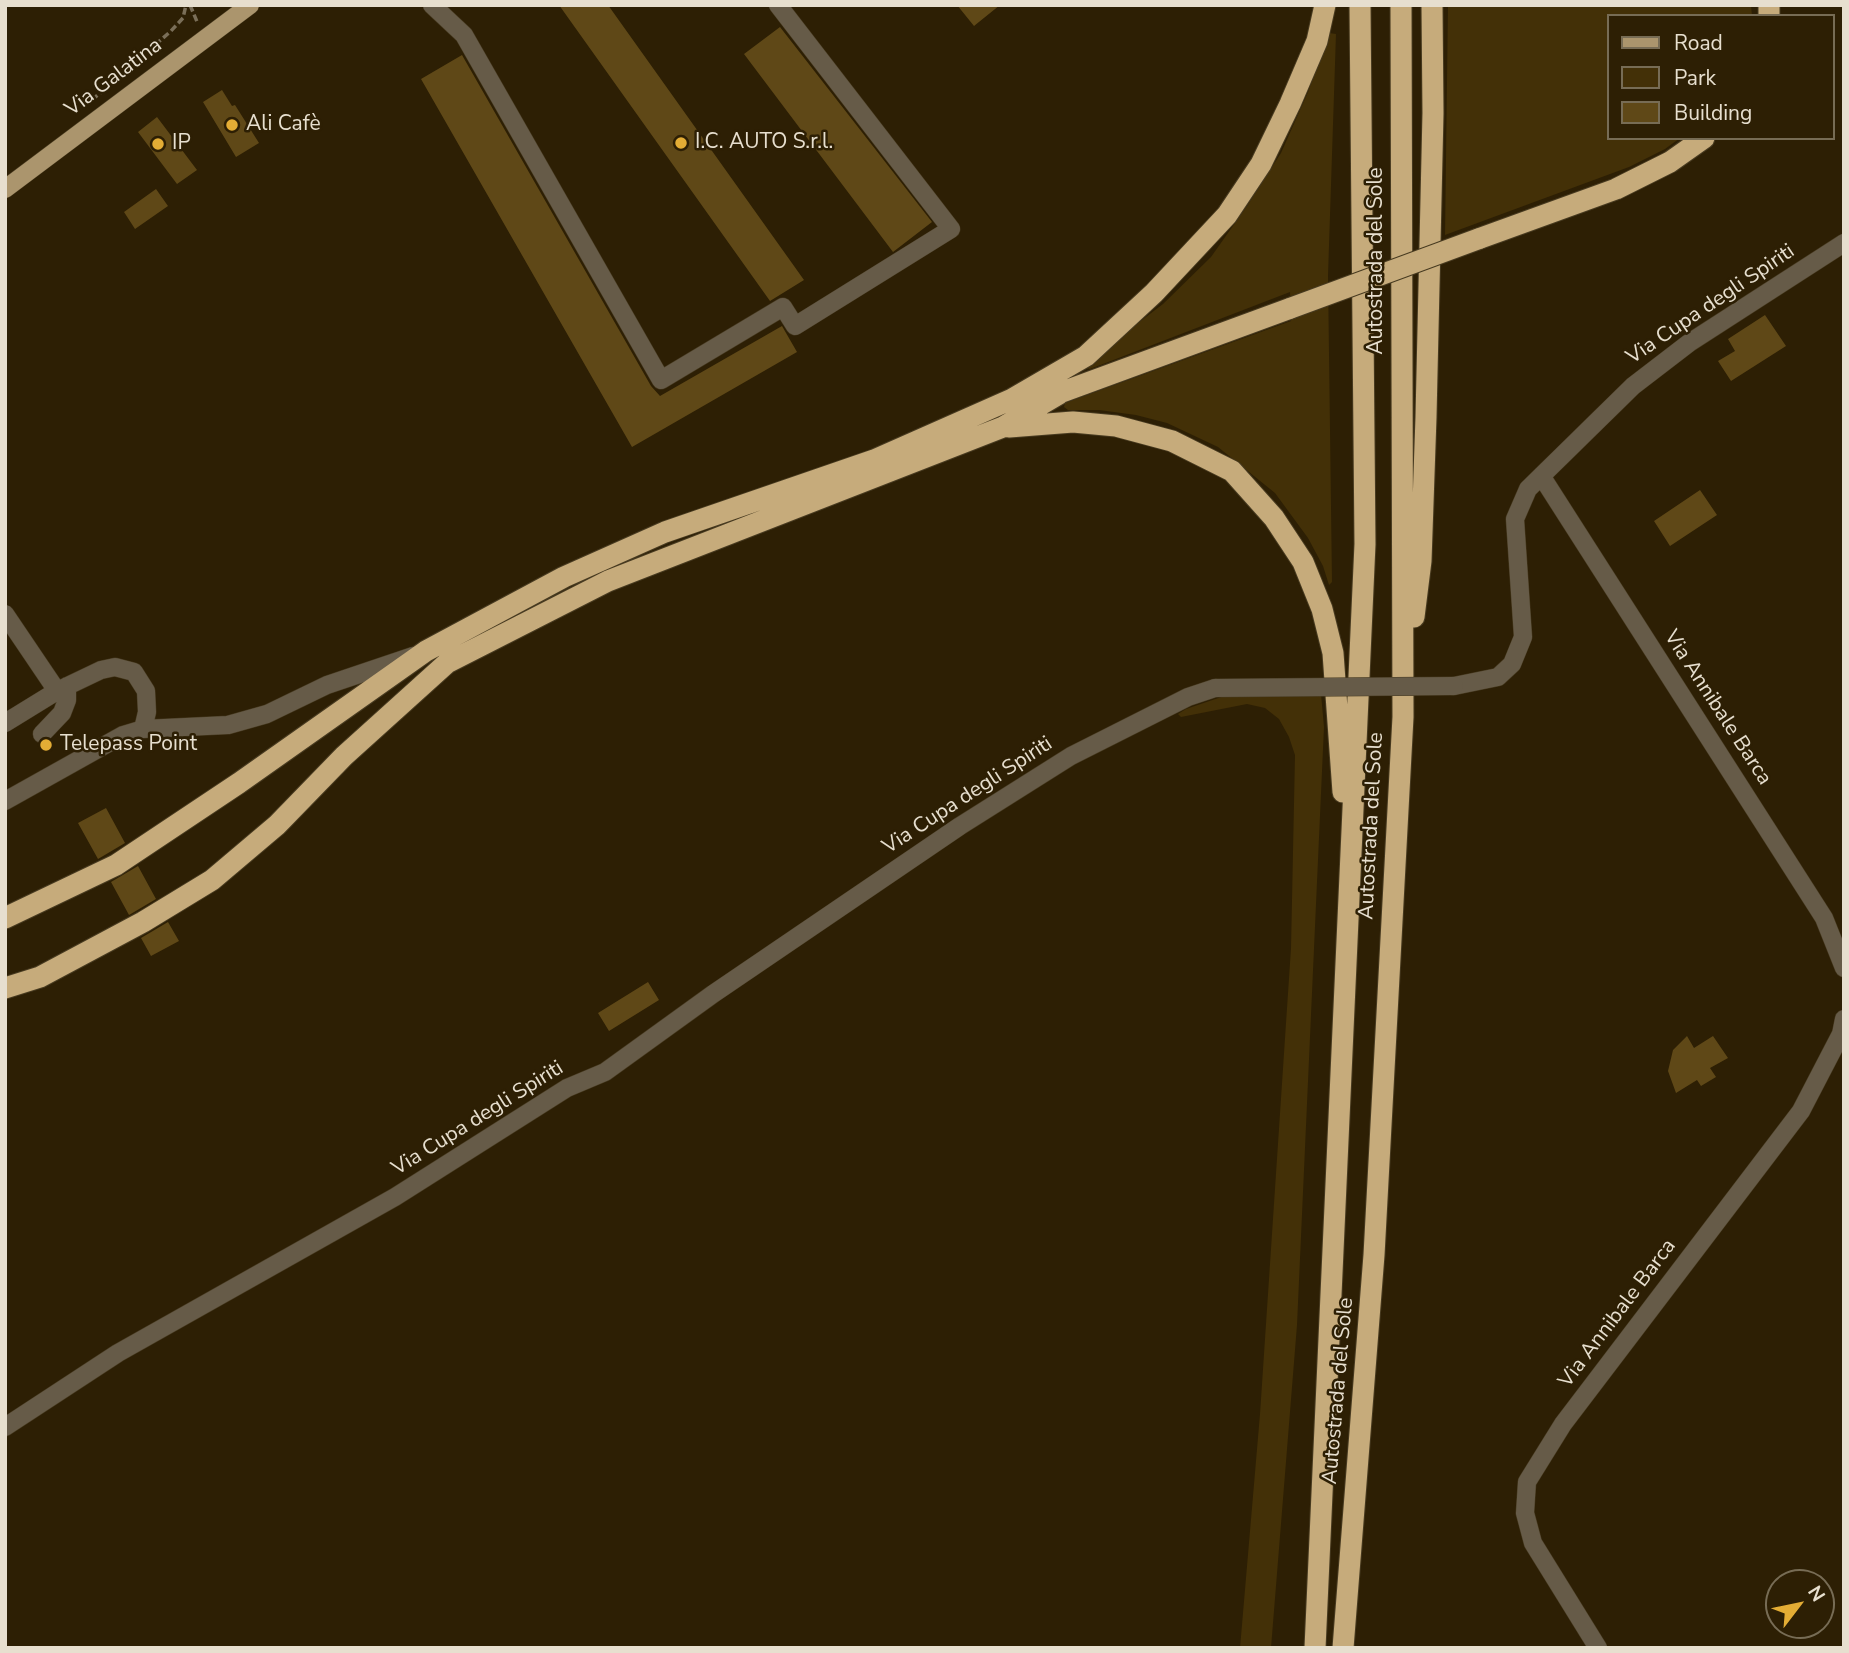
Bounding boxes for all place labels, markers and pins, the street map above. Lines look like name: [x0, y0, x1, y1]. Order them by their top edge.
place label: Ali Cafè: [246, 112, 321, 138]
marker: Ali Cafè: [224, 117, 240, 133]
place label: I.C. AUTO S.r.l.: [695, 130, 833, 156]
place label: IP: [172, 131, 191, 157]
marker: I.C. AUTO S.r.l.: [673, 135, 689, 151]
marker: IP: [150, 136, 166, 152]
place label: Telepass Point: [60, 732, 197, 758]
marker: Telepass Point: [38, 737, 54, 753]

